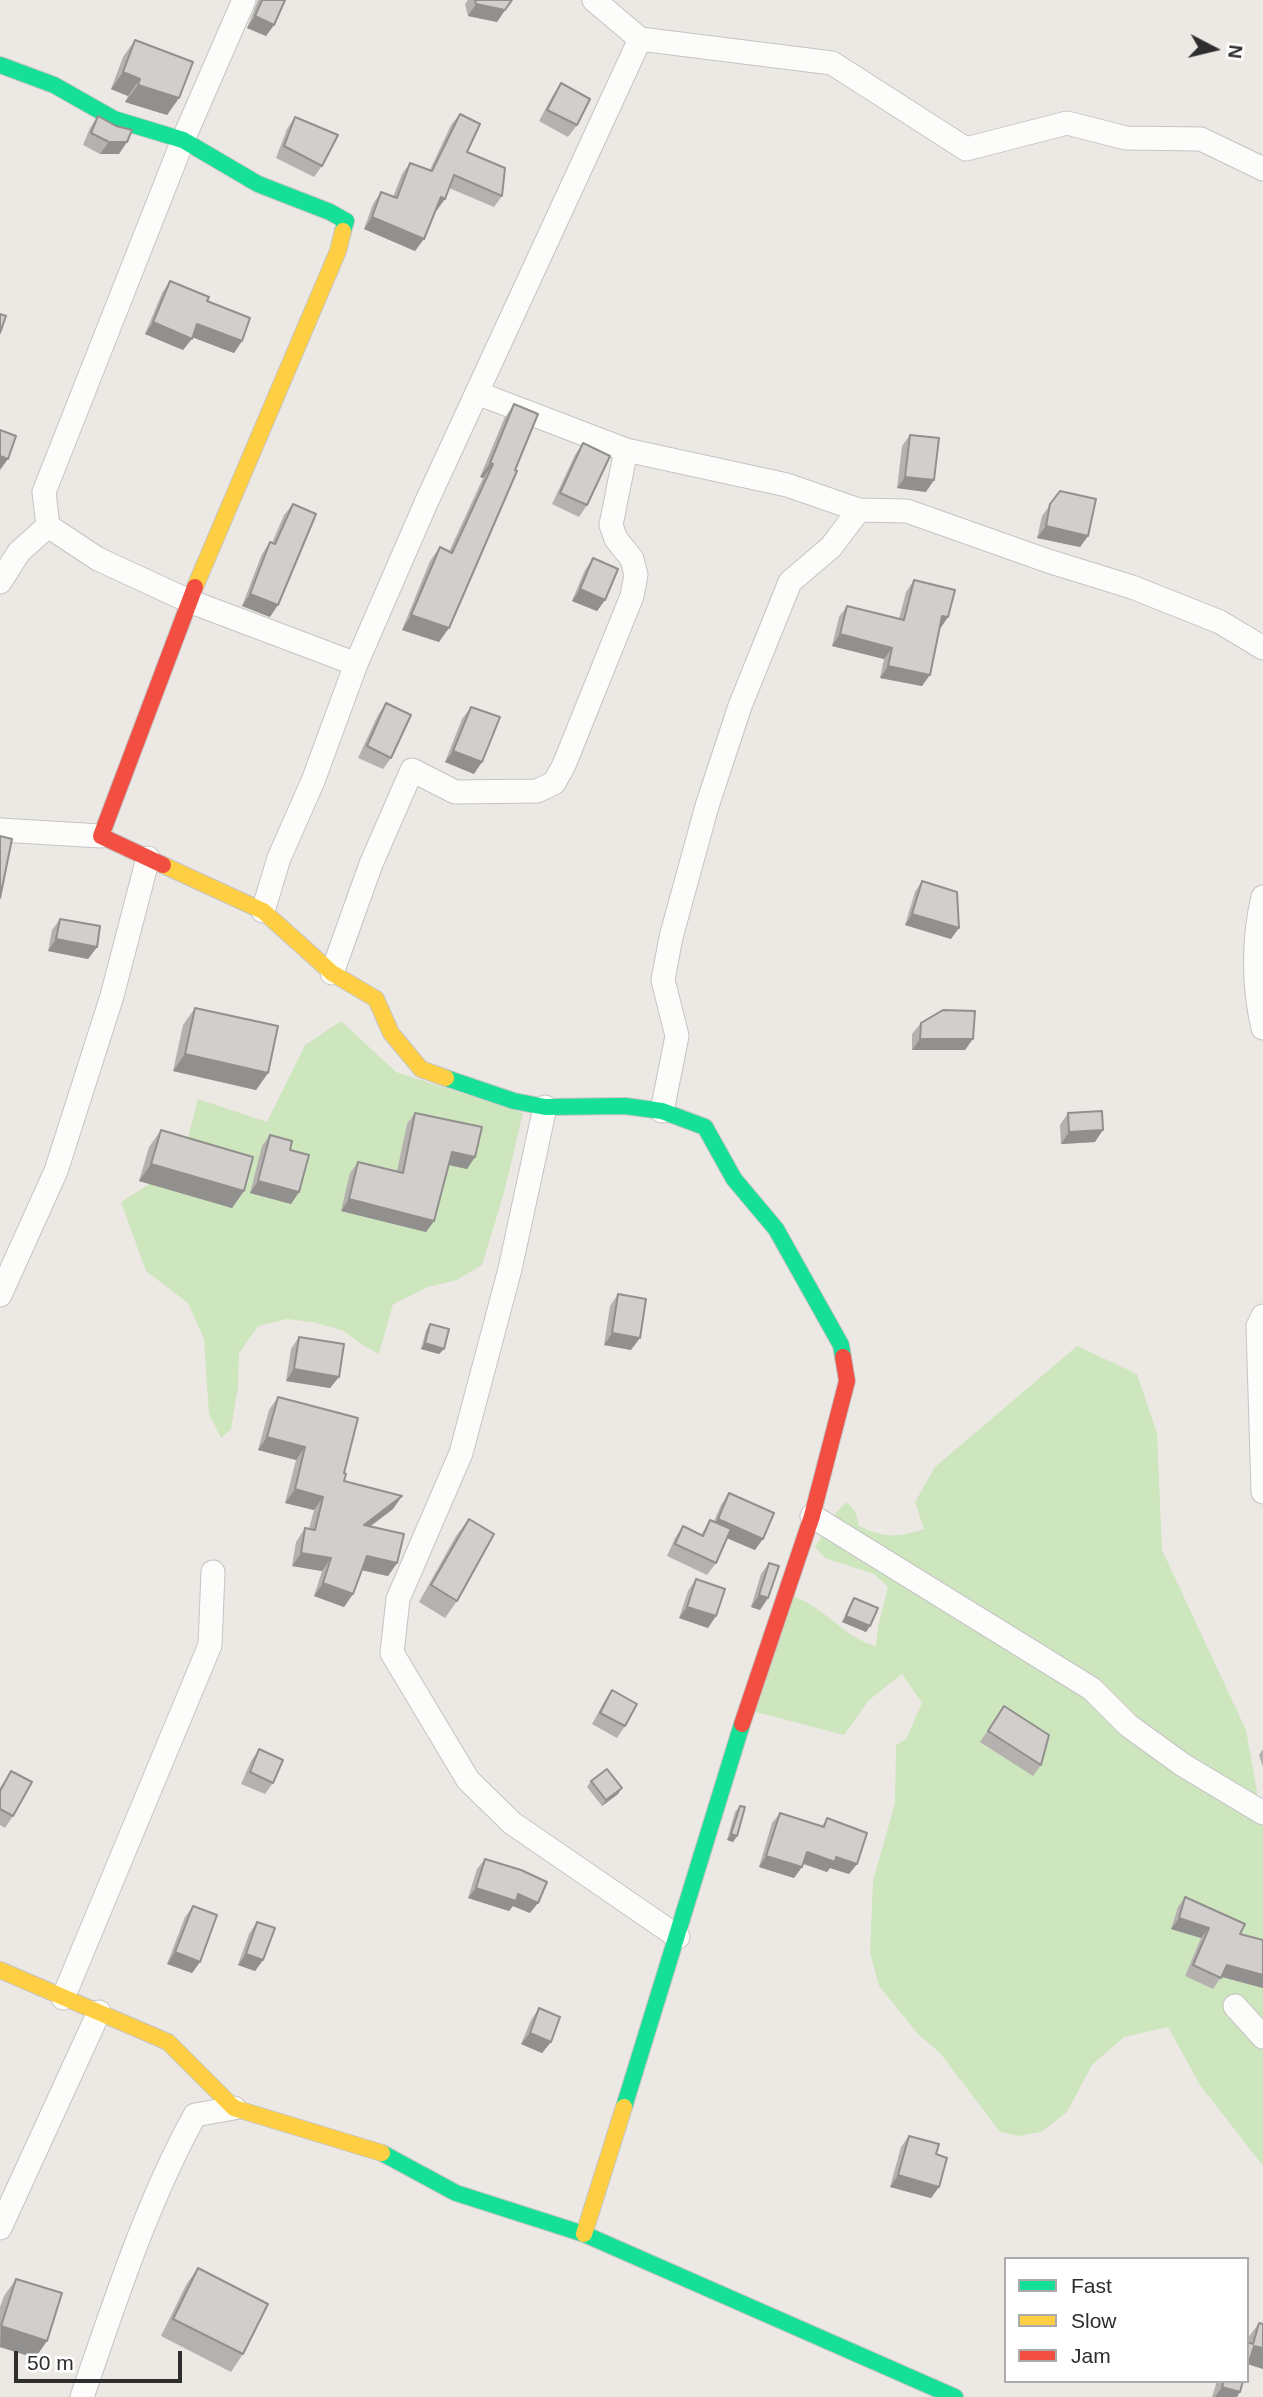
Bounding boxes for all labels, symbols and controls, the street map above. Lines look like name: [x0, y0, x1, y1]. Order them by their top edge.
north arrow: [1179, 14, 1249, 84]
text: N: [1224, 44, 1247, 60]
legend: [1004, 2257, 1249, 2383]
text: Fast: [1071, 2274, 1112, 2297]
text: Slow: [1071, 2309, 1117, 2332]
scale bar: [18, 2338, 186, 2382]
text: Jam: [1071, 2344, 1111, 2367]
text: 50 m: [27, 2351, 74, 2374]

